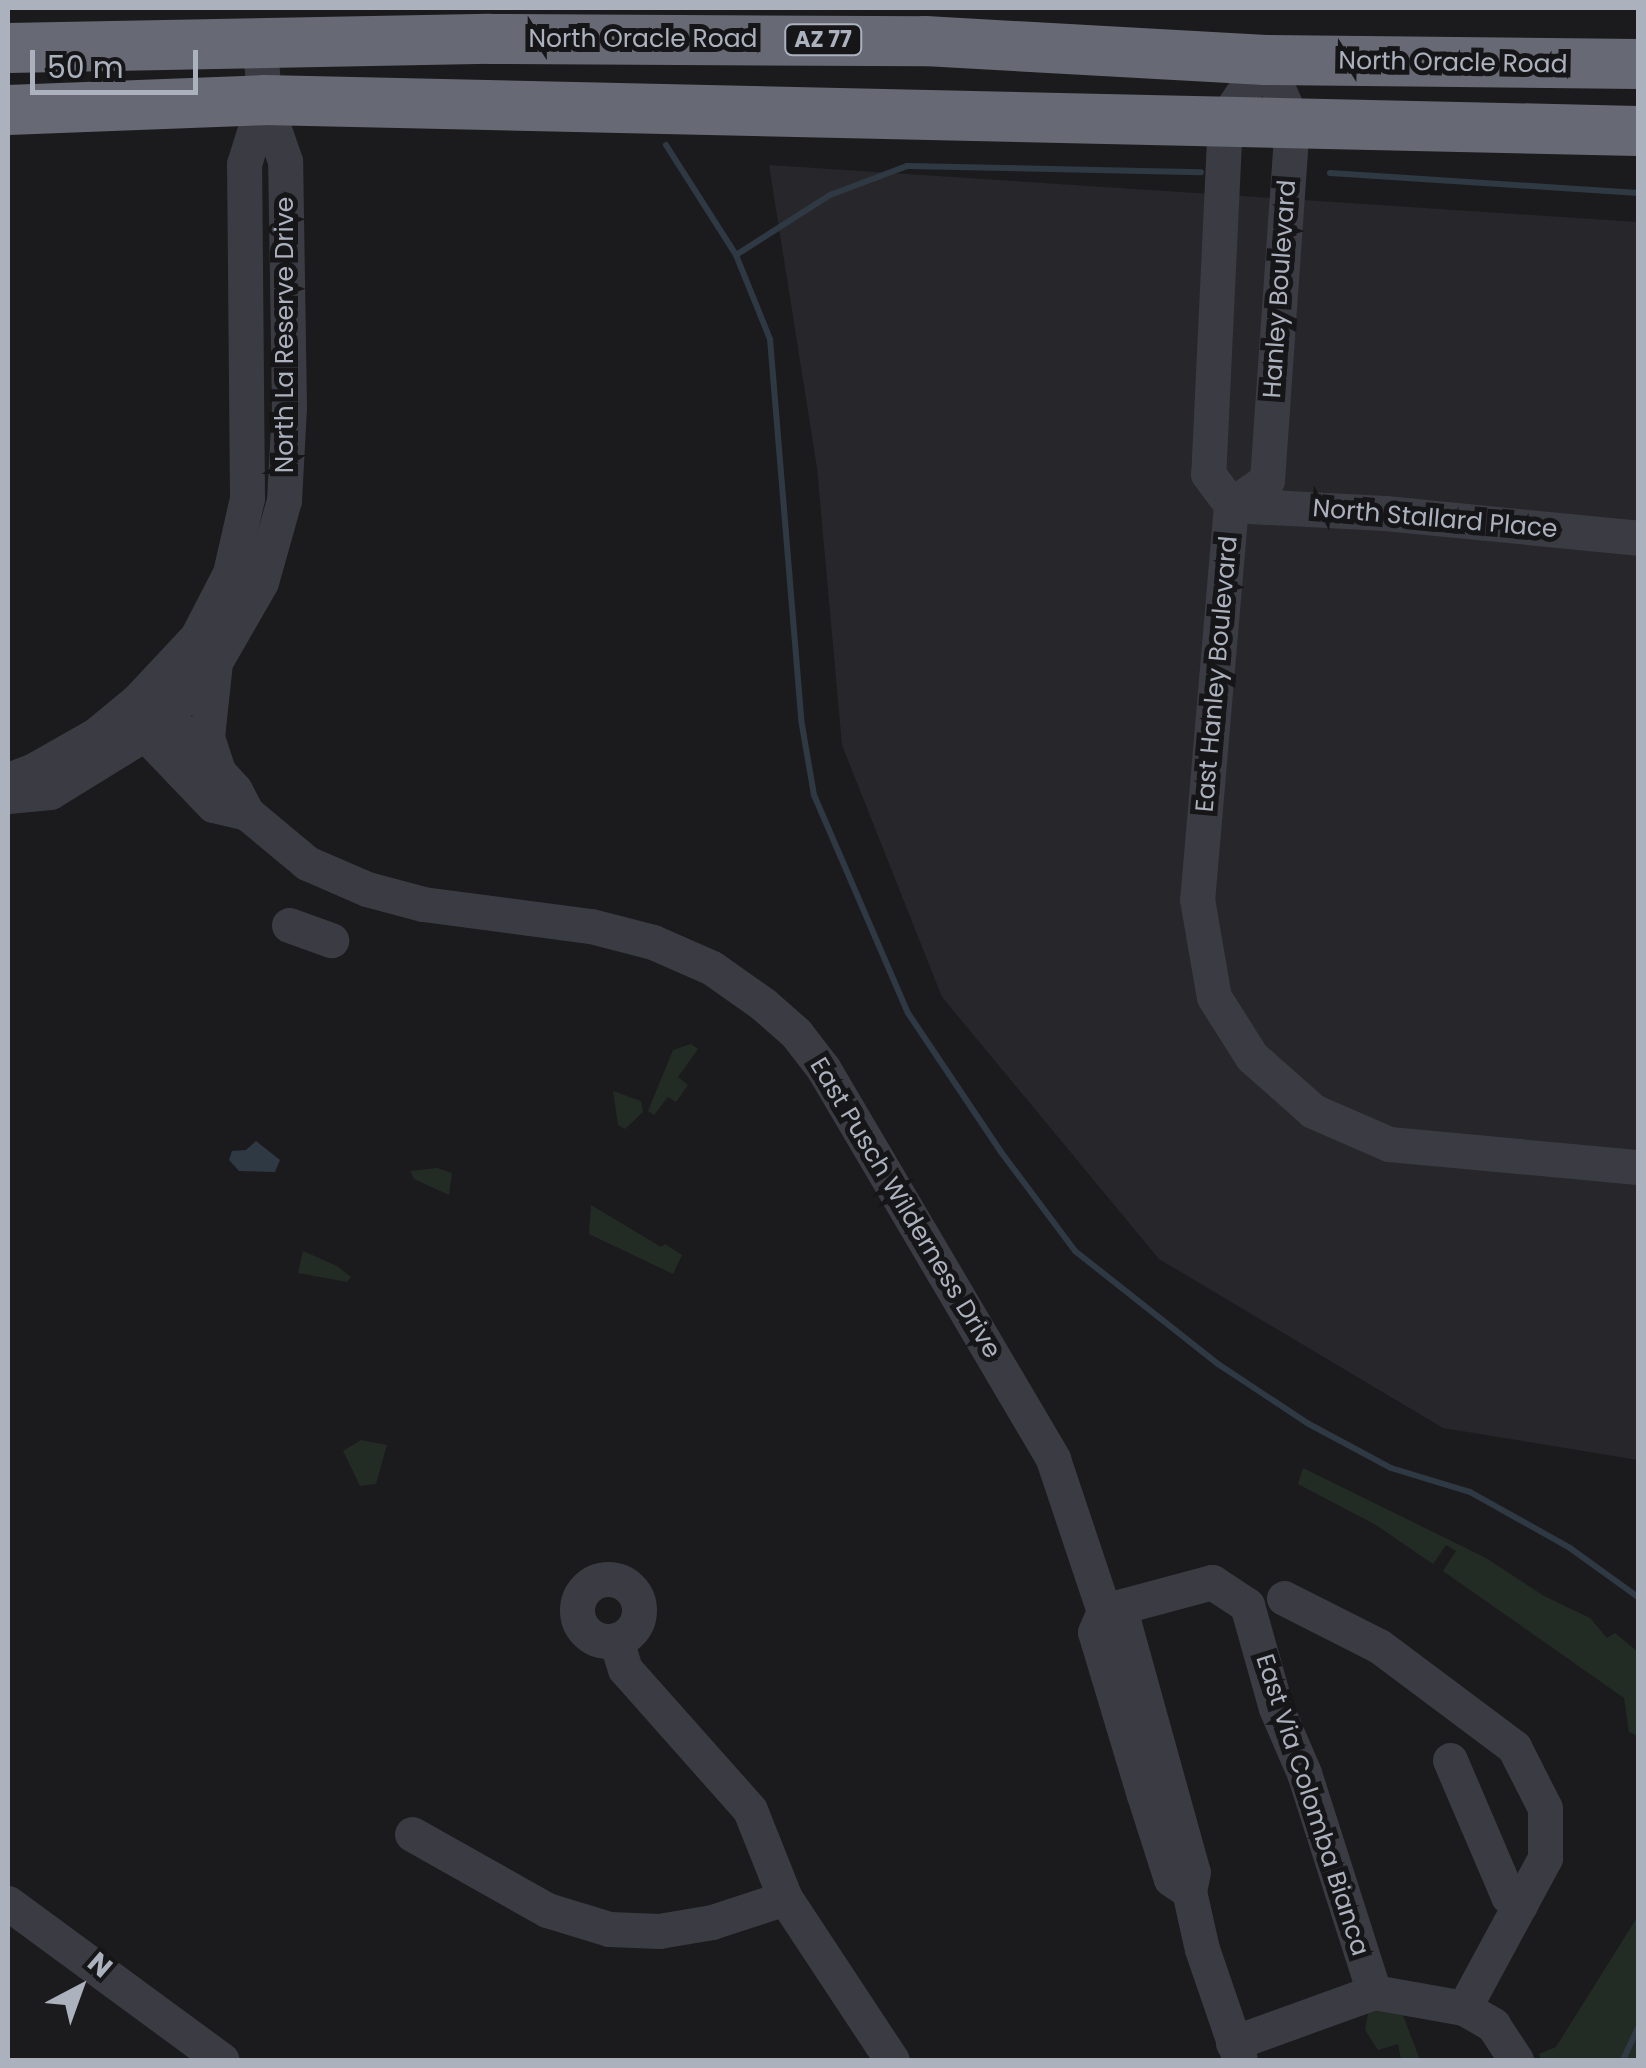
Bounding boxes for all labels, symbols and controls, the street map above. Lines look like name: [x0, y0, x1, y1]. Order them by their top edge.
road number: AZ 77: [783, 23, 863, 57]
street label: North Oracle Road: [528, 24, 758, 54]
scale bar: [35, 30, 202, 92]
text: 50 m: [47, 46, 124, 89]
street label: North Oracle Road: [1338, 46, 1568, 80]
street label: Hanley Boulevard: [1257, 179, 1303, 399]
street label: North La Reserve Drive: [270, 197, 300, 473]
street label: North Stallard Place: [1311, 493, 1559, 545]
street label: East Hanley Boulevard: [1190, 535, 1244, 813]
street label: East Pusch Wilderness Drive: [803, 1052, 1007, 1364]
street label: East Via Colomba Bianca: [1249, 1650, 1375, 1960]
north arrow: [30, 1938, 130, 2038]
text: N: [79, 1943, 121, 1987]

